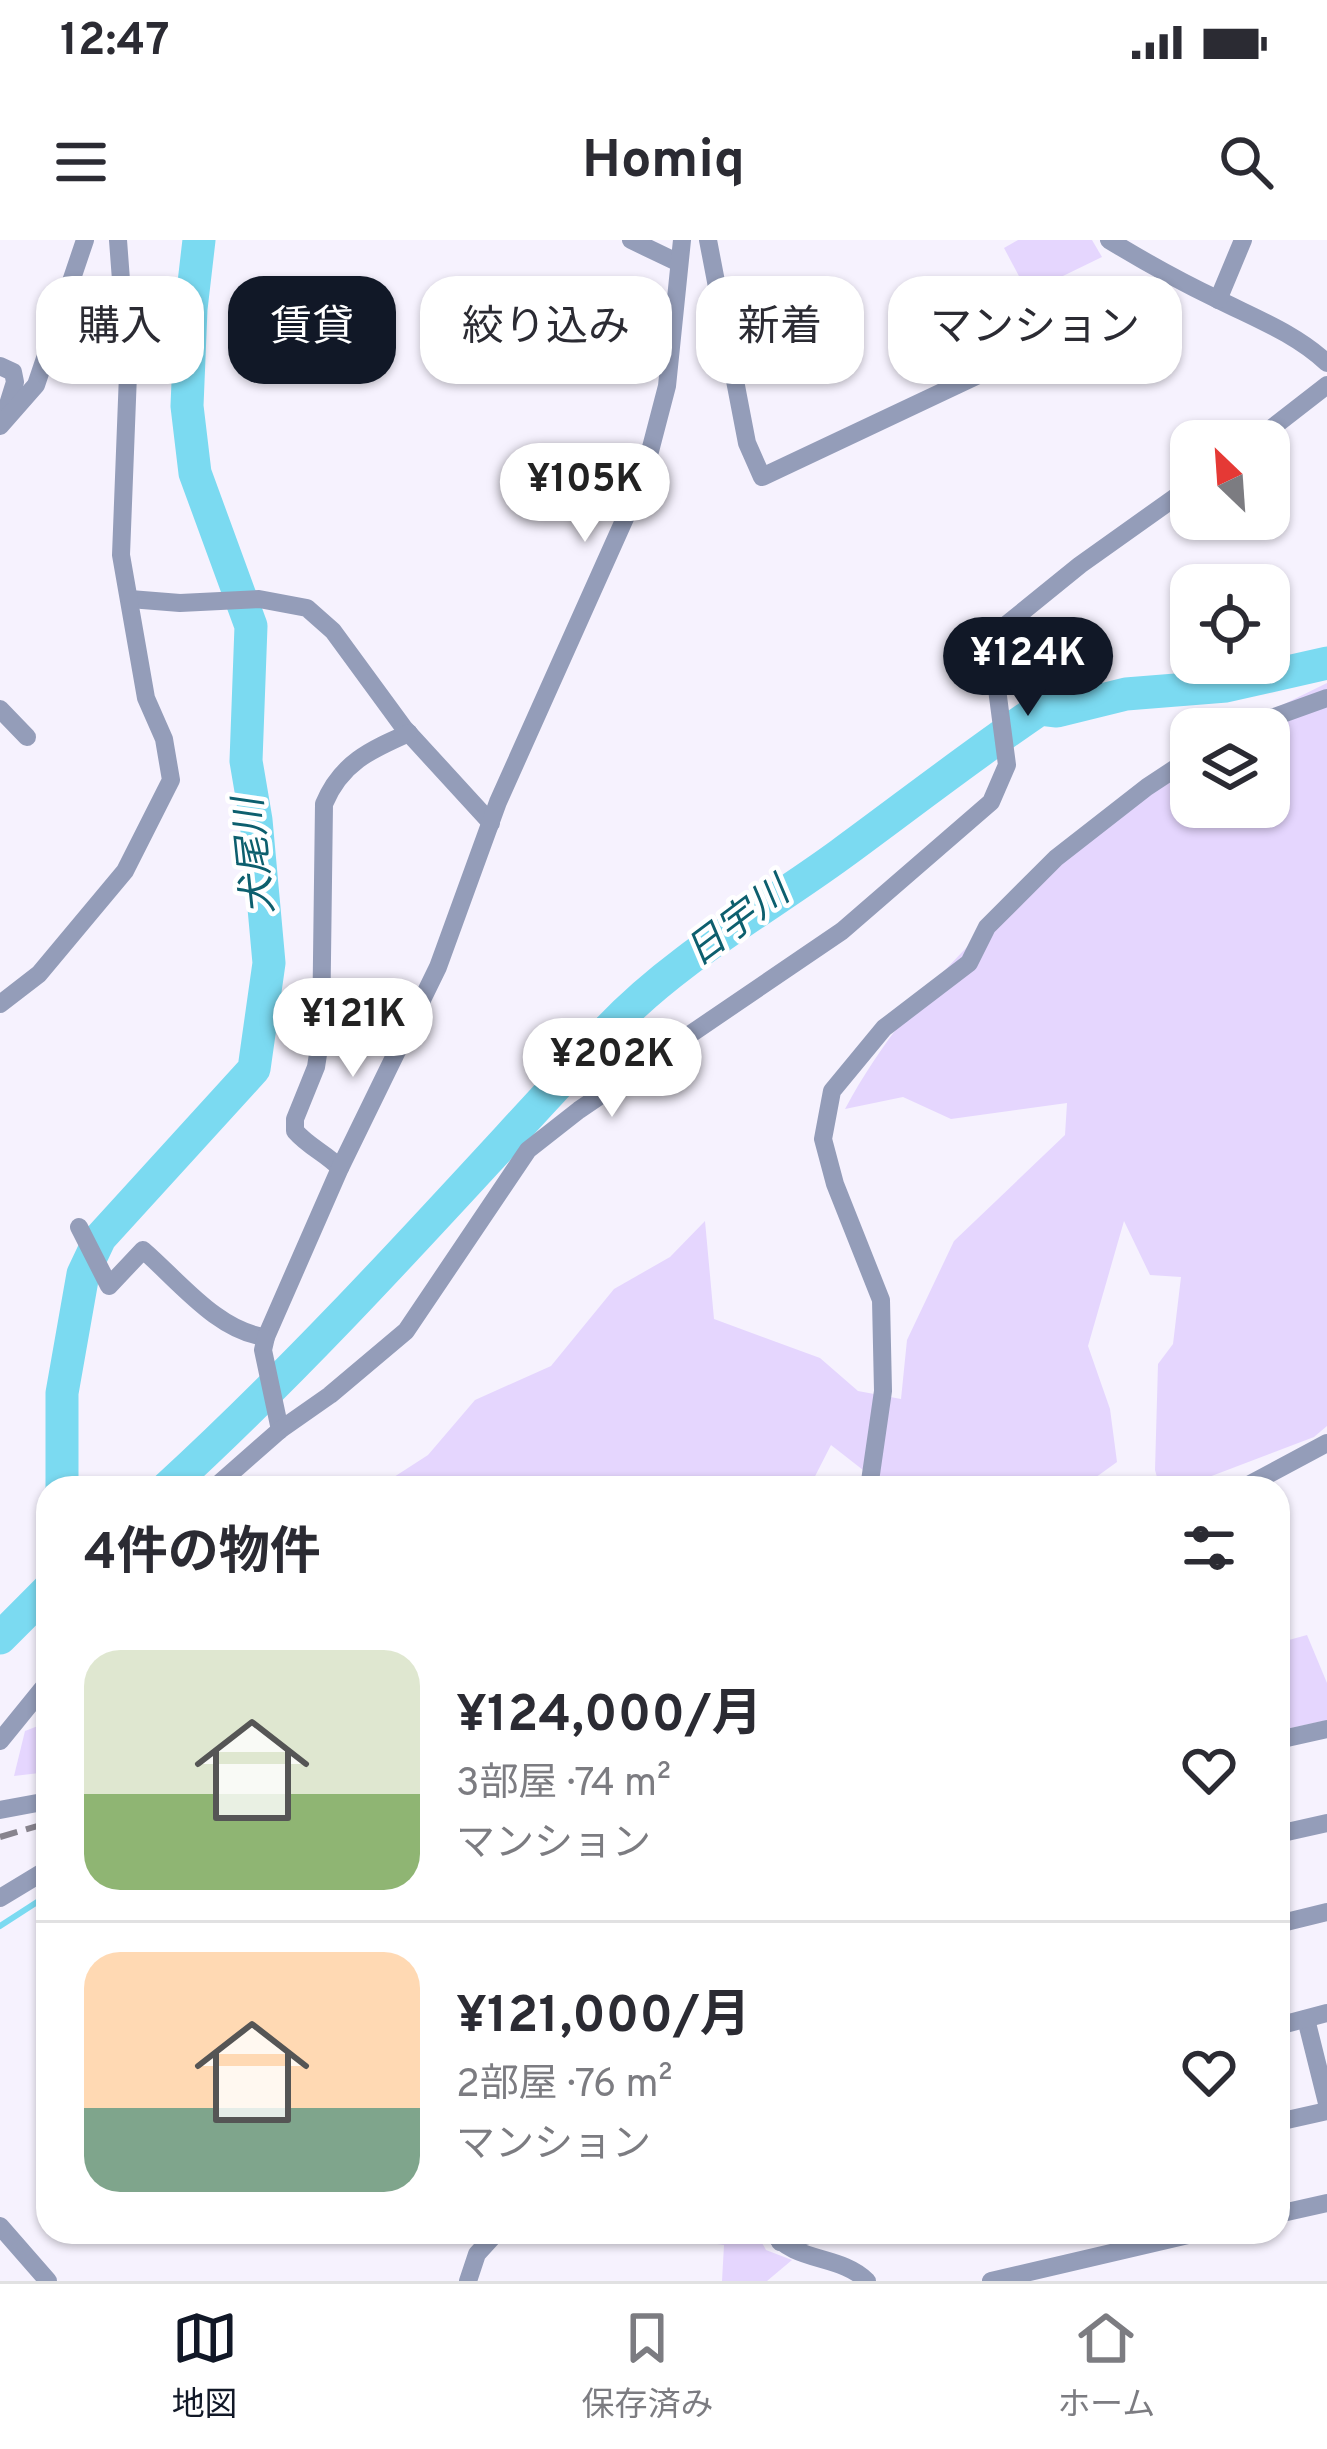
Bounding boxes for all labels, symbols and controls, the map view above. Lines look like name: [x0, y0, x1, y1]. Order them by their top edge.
text: 12:47: [60, 14, 170, 71]
text: Homiq: [582, 128, 745, 197]
icon: menu: [48, 129, 114, 195]
icon: search: [1213, 129, 1279, 195]
chip: 購入: [36, 276, 204, 384]
chip: 賃貸: [228, 276, 396, 384]
chip: 絞り込み: [420, 276, 672, 384]
chip: 新着: [696, 276, 864, 384]
chip: マンション: [888, 276, 1182, 384]
north arrow: [1170, 420, 1290, 540]
map controls: [1170, 420, 1290, 828]
pin: ¥105K: [501, 443, 669, 545]
text: ¥105K: [527, 457, 643, 506]
button: locate: [1170, 564, 1290, 684]
pin: ¥124K: [944, 617, 1112, 719]
text: ¥124K: [970, 631, 1086, 680]
button: layers: [1170, 708, 1290, 828]
water label: 犬尾川: [226, 791, 287, 917]
water label: 日宇川: [678, 867, 804, 979]
pin: ¥121K: [269, 978, 437, 1080]
text: ¥121K: [300, 992, 406, 1041]
pin: ¥202K: [528, 1018, 696, 1120]
text: ¥202K: [550, 1032, 674, 1081]
icon: filters: [1176, 1515, 1242, 1581]
text: 4件の物件: [84, 1523, 321, 1588]
text: ¥124,000/月: [456, 1685, 763, 1750]
icon: home: [180, 1698, 324, 1842]
icon: heart: [1176, 1737, 1242, 1803]
text: 3部屋 · 74 m²: [456, 1761, 671, 1810]
text: マンション: [456, 1821, 651, 1870]
text: ¥121,000/月: [456, 1986, 751, 2051]
icon: home: [180, 2000, 324, 2144]
icon: heart: [1176, 2039, 1242, 2105]
text: 2部屋 · 76 m²: [456, 2062, 673, 2111]
text: マンション: [456, 2122, 651, 2171]
tab: 地図: [172, 2305, 238, 2428]
tab: 保存済み: [581, 2305, 713, 2428]
tab: ホーム: [1057, 2305, 1155, 2428]

